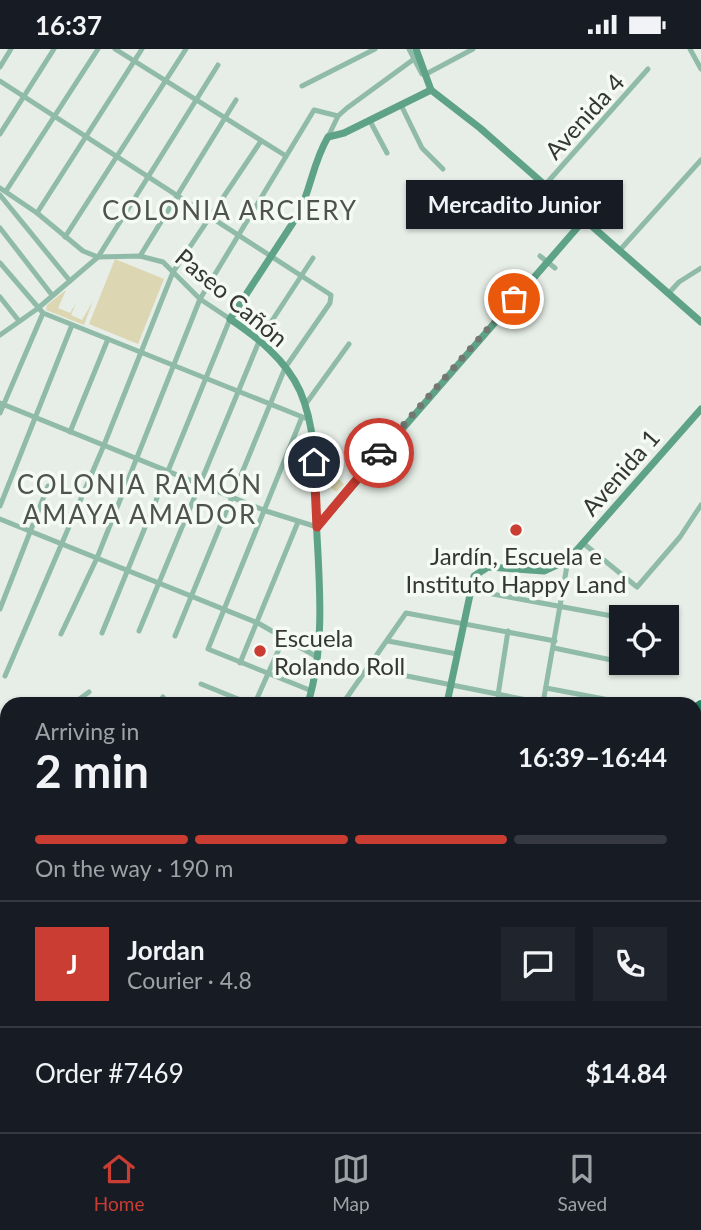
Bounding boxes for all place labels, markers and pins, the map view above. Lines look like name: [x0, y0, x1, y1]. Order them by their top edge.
callout: Mercadito Junior: [406, 180, 622, 229]
pin: [484, 269, 544, 329]
pin: [284, 432, 344, 492]
marker: Jardín, Escuela e Instituto Happy Land: [508, 522, 524, 538]
place label: Jardín, Escuela e Instituto Happy Land: [406, 541, 626, 598]
place label: Escuela Rolando Roll: [274, 623, 405, 680]
marker: Escuela Rolando Roll: [252, 643, 268, 659]

